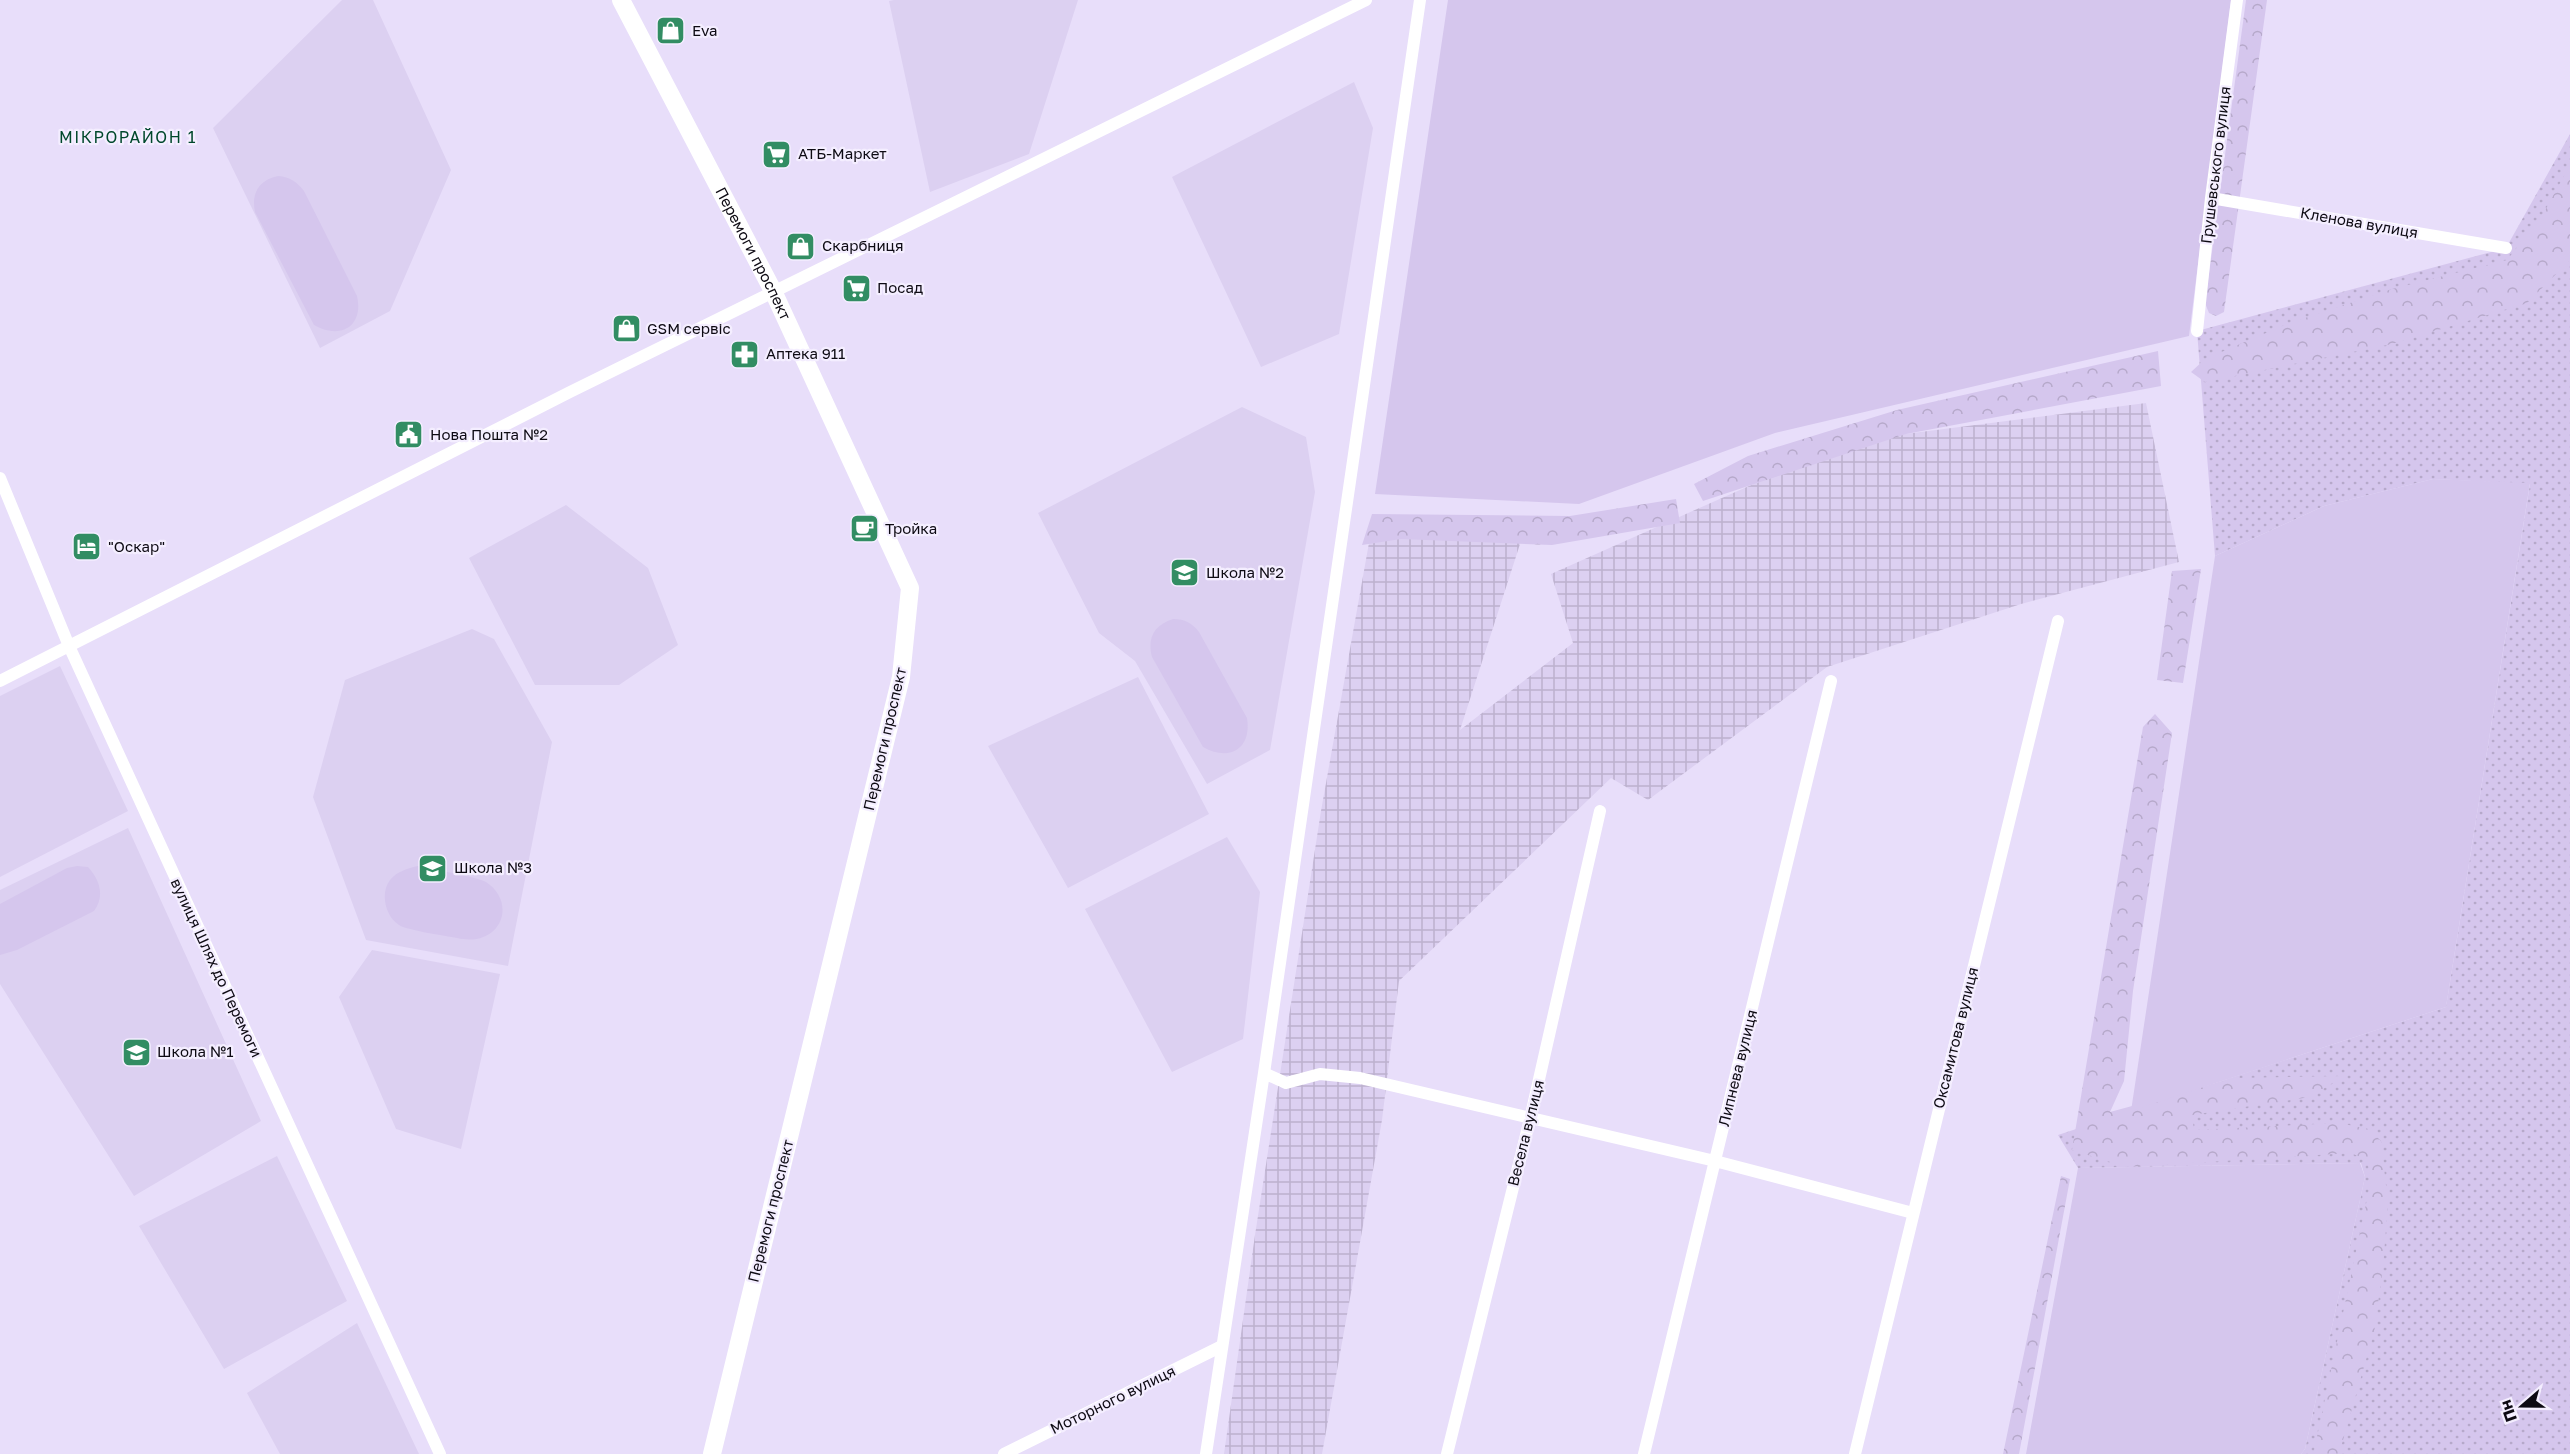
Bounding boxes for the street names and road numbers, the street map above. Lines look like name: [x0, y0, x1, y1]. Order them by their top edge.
street label: Грушевського вулиця: [2196, 85, 2234, 245]
street label: Перемоги проспект: [712, 184, 795, 323]
street label: Кленова вулиця: [2299, 203, 2419, 241]
street label: Перемоги проспект: [859, 665, 909, 812]
street label: вулиця Шлях до Перемоги: [167, 875, 266, 1060]
street label: Оксамитова вулиця: [1929, 965, 1981, 1110]
street label: Липнева вулиця: [1714, 1008, 1760, 1128]
street label: Весела вулиця: [1503, 1078, 1547, 1188]
street label: Перемоги проспект: [744, 1137, 797, 1284]
street label: Моторного вулиця: [1047, 1361, 1178, 1437]

